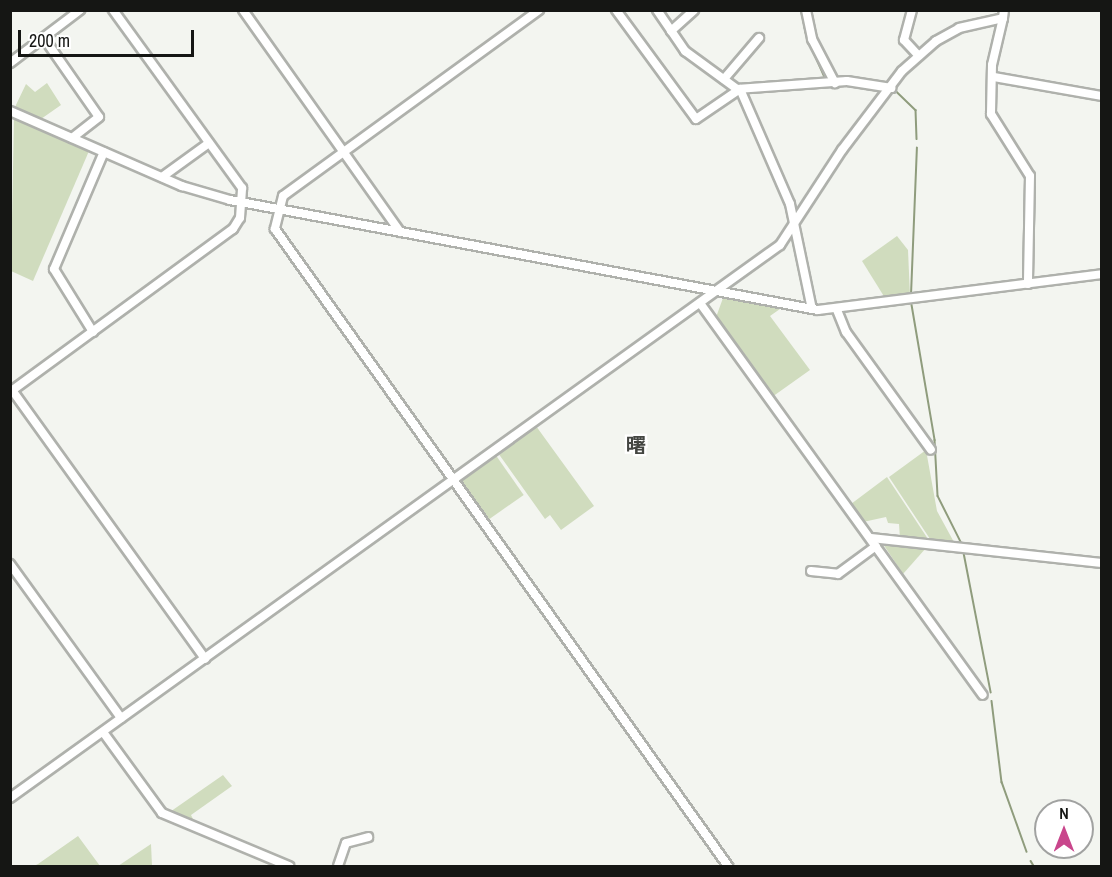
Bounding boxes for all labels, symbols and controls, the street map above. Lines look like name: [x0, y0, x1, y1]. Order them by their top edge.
scale bar: [21, 18, 196, 56]
text: 200 m: [29, 28, 70, 53]
district label: 曙: [626, 432, 646, 456]
north arrow: [1034, 799, 1094, 859]
text: N: [1059, 802, 1069, 824]

